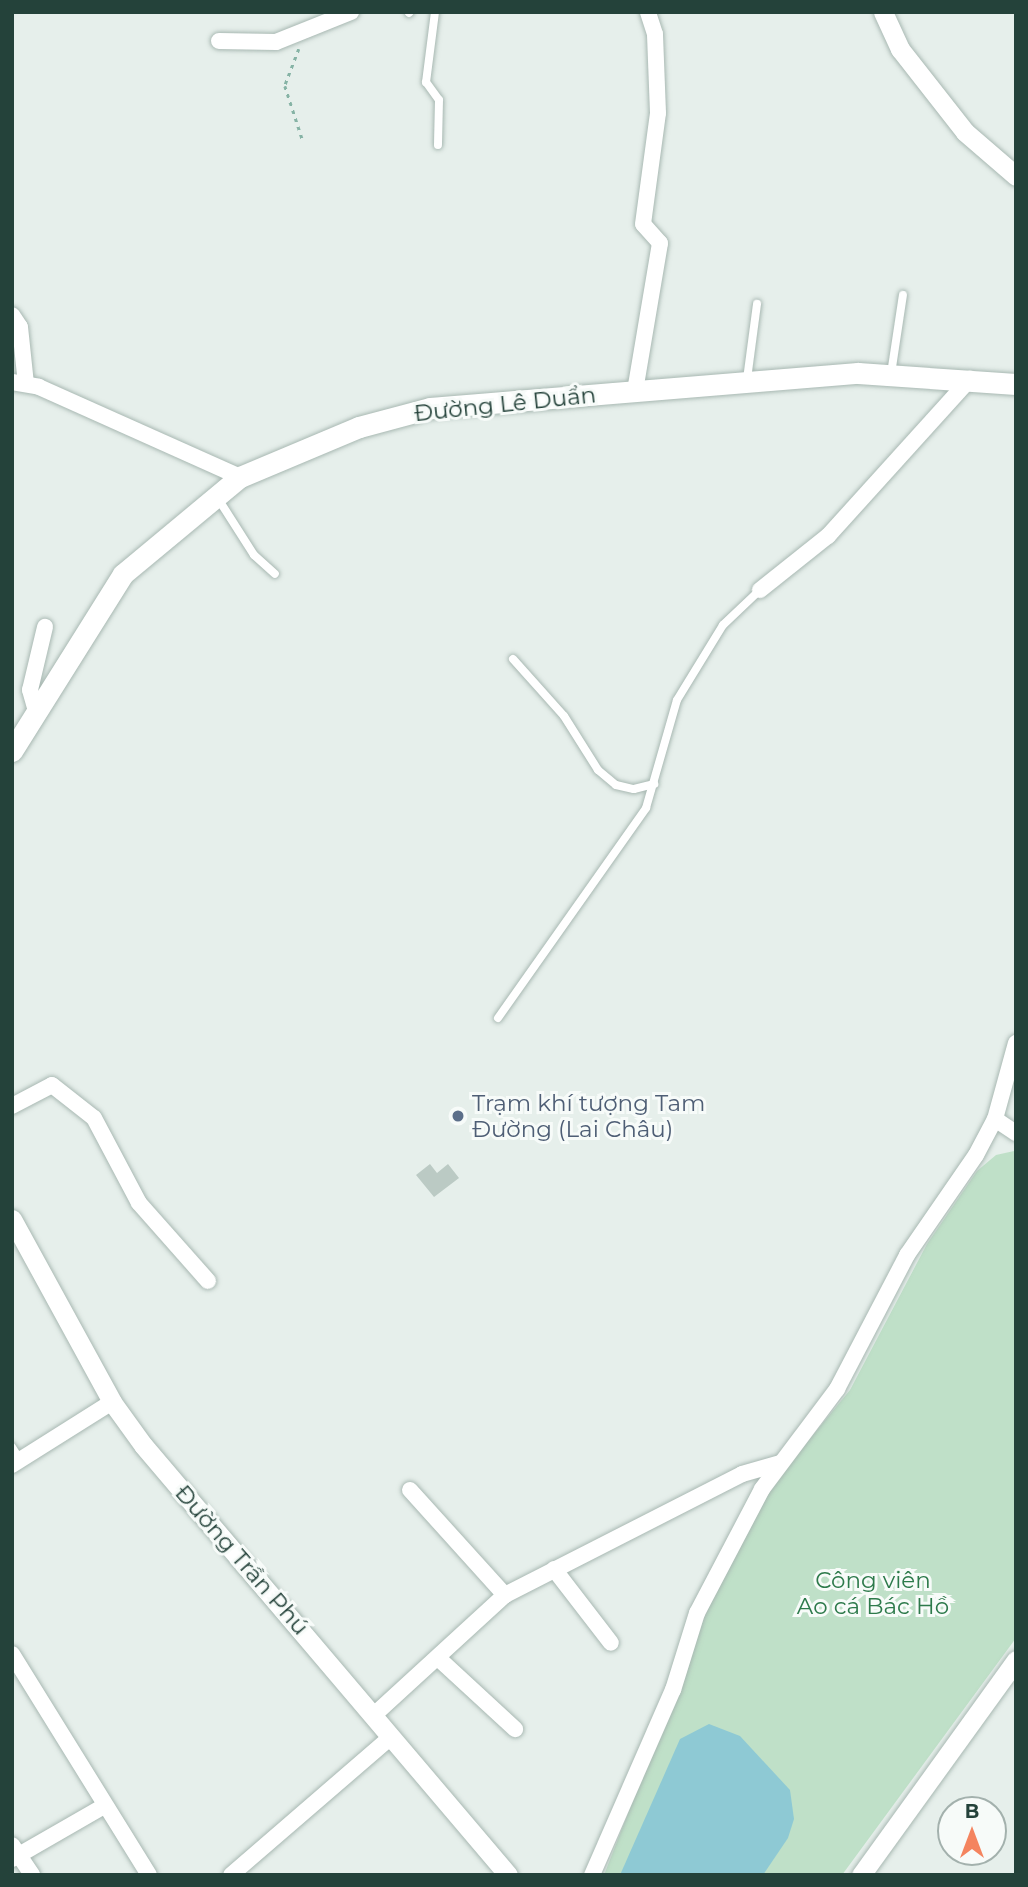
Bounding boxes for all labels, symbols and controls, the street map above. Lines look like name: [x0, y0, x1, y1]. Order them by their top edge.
street label: Đường Lê Duẩn: [413, 381, 597, 427]
place label: Trạm khí tượng Tam Đường (Lai Châu): [472, 1089, 705, 1143]
marker: Trạm khí tượng Tam Đường (Lai Châu): [450, 1108, 466, 1124]
street label: Đường Trần Phú: [169, 1479, 315, 1641]
park label: Công viên Ao cá Bác Hồ: [797, 1566, 949, 1620]
north arrow: [937, 1796, 1007, 1866]
text: B: [965, 1800, 979, 1823]

